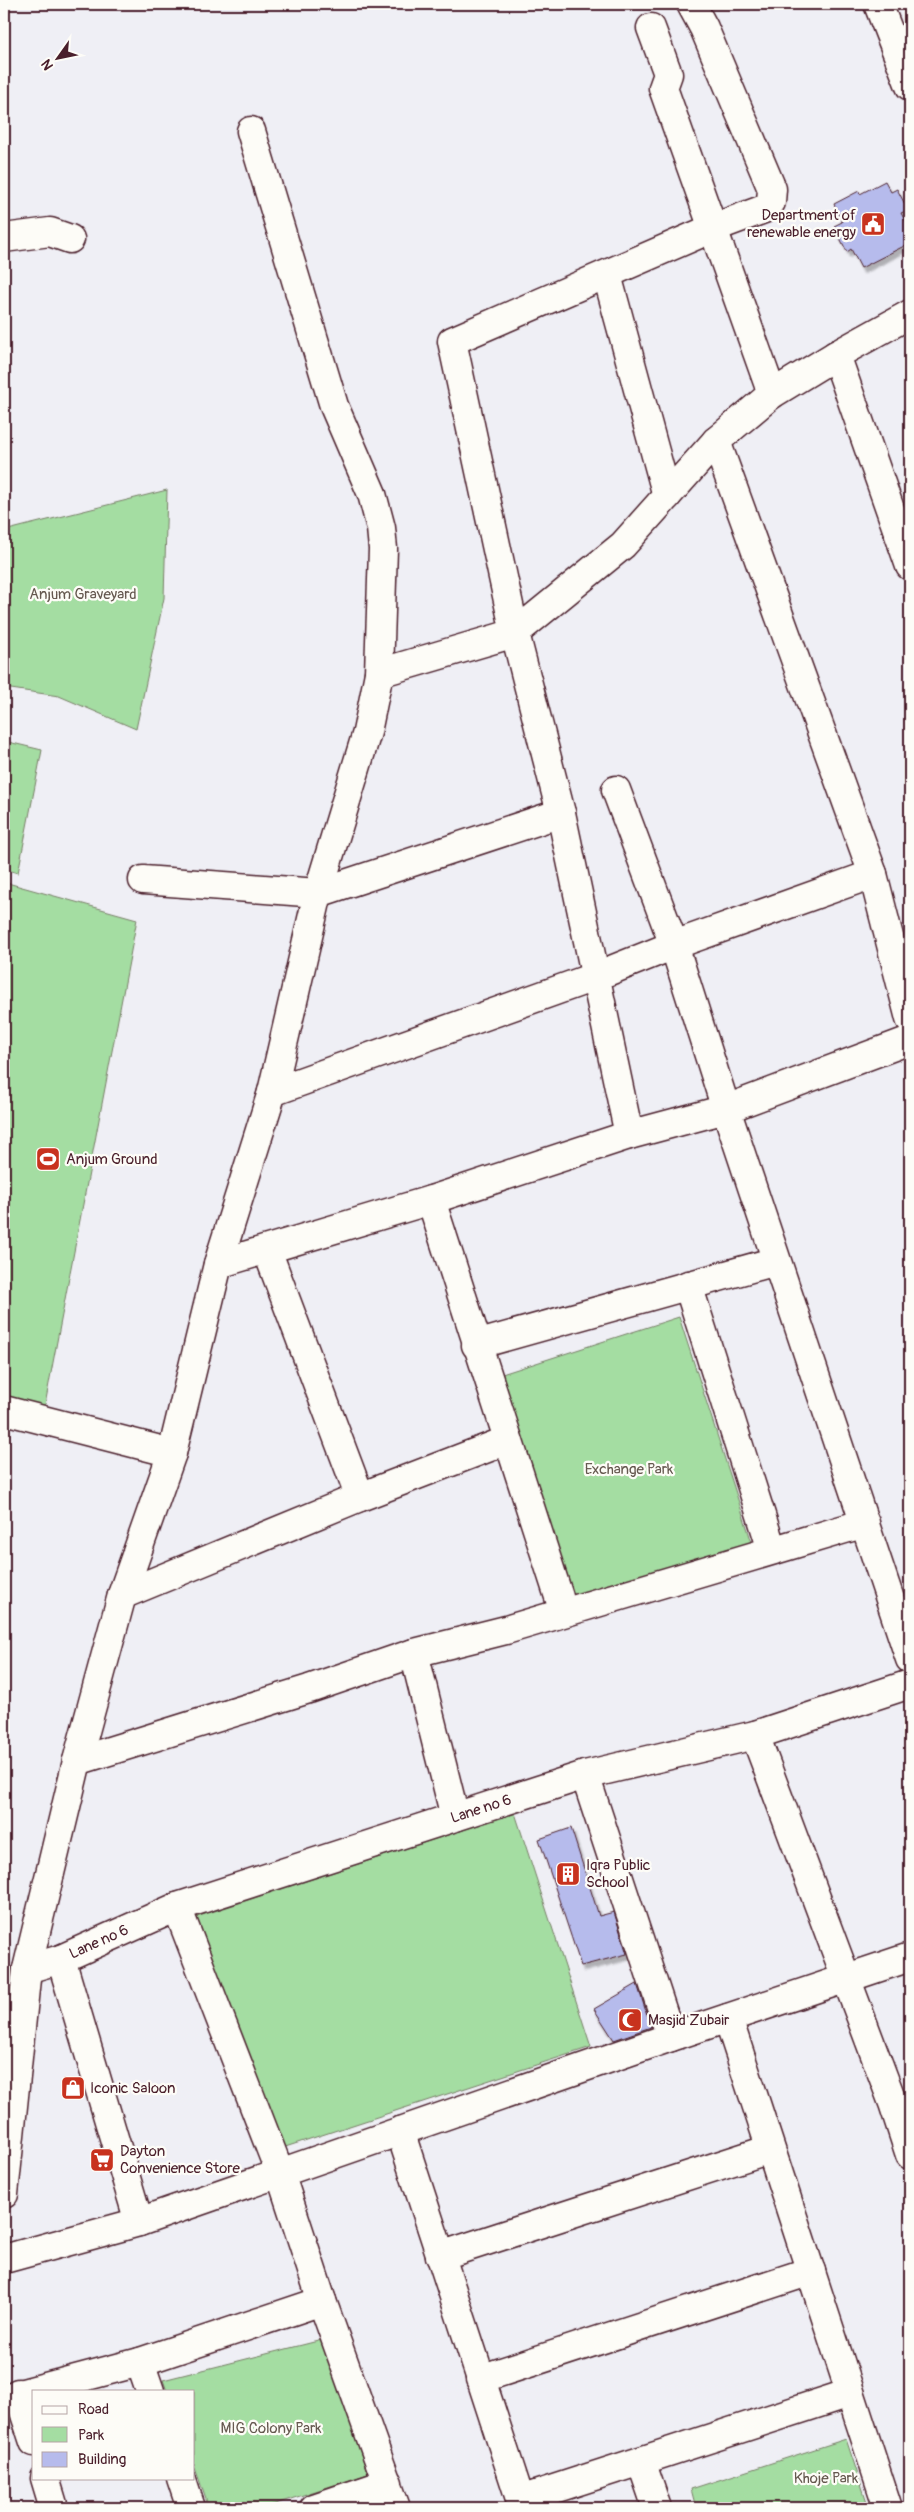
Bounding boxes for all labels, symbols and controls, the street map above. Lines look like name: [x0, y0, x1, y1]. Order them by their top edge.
north arrow: [32, 32, 82, 82]
text: N: [38, 56, 57, 73]
place label: Department of renewable energy: [747, 206, 857, 242]
public building icon: Department of renewable energy: [860, 211, 886, 237]
park label: Anjum Graveyard: [29, 585, 137, 604]
sports icon: Anjum Ground: [35, 1146, 61, 1172]
place label: Anjum Ground: [66, 1150, 158, 1169]
park label: Exchange Park: [585, 1460, 674, 1479]
street label: Lane no 6: [448, 1790, 514, 1828]
place label: Iqra Public School: [586, 1856, 651, 1892]
building icon: Iqra Public School: [555, 1861, 581, 1887]
street label: Lane no 6: [66, 1921, 132, 1963]
mosque icon: Masjid Zubair: [617, 2007, 643, 2033]
place label: Masjid Zubair: [648, 2011, 730, 2030]
shop icon: Iconic Saloon: [60, 2075, 86, 2101]
place label: Iconic Saloon: [90, 2079, 175, 2098]
place label: Dayton Convenience Store: [120, 2142, 240, 2178]
supermarket icon: Dayton Convenience Store: [89, 2147, 115, 2173]
legend: [32, 2390, 195, 2480]
text: Road: [78, 2400, 109, 2419]
park label: MIG Colony Park: [220, 2419, 322, 2438]
text: Park: [78, 2426, 105, 2445]
text: Building: [78, 2450, 126, 2469]
park label: Khoje Park: [794, 2469, 859, 2488]

